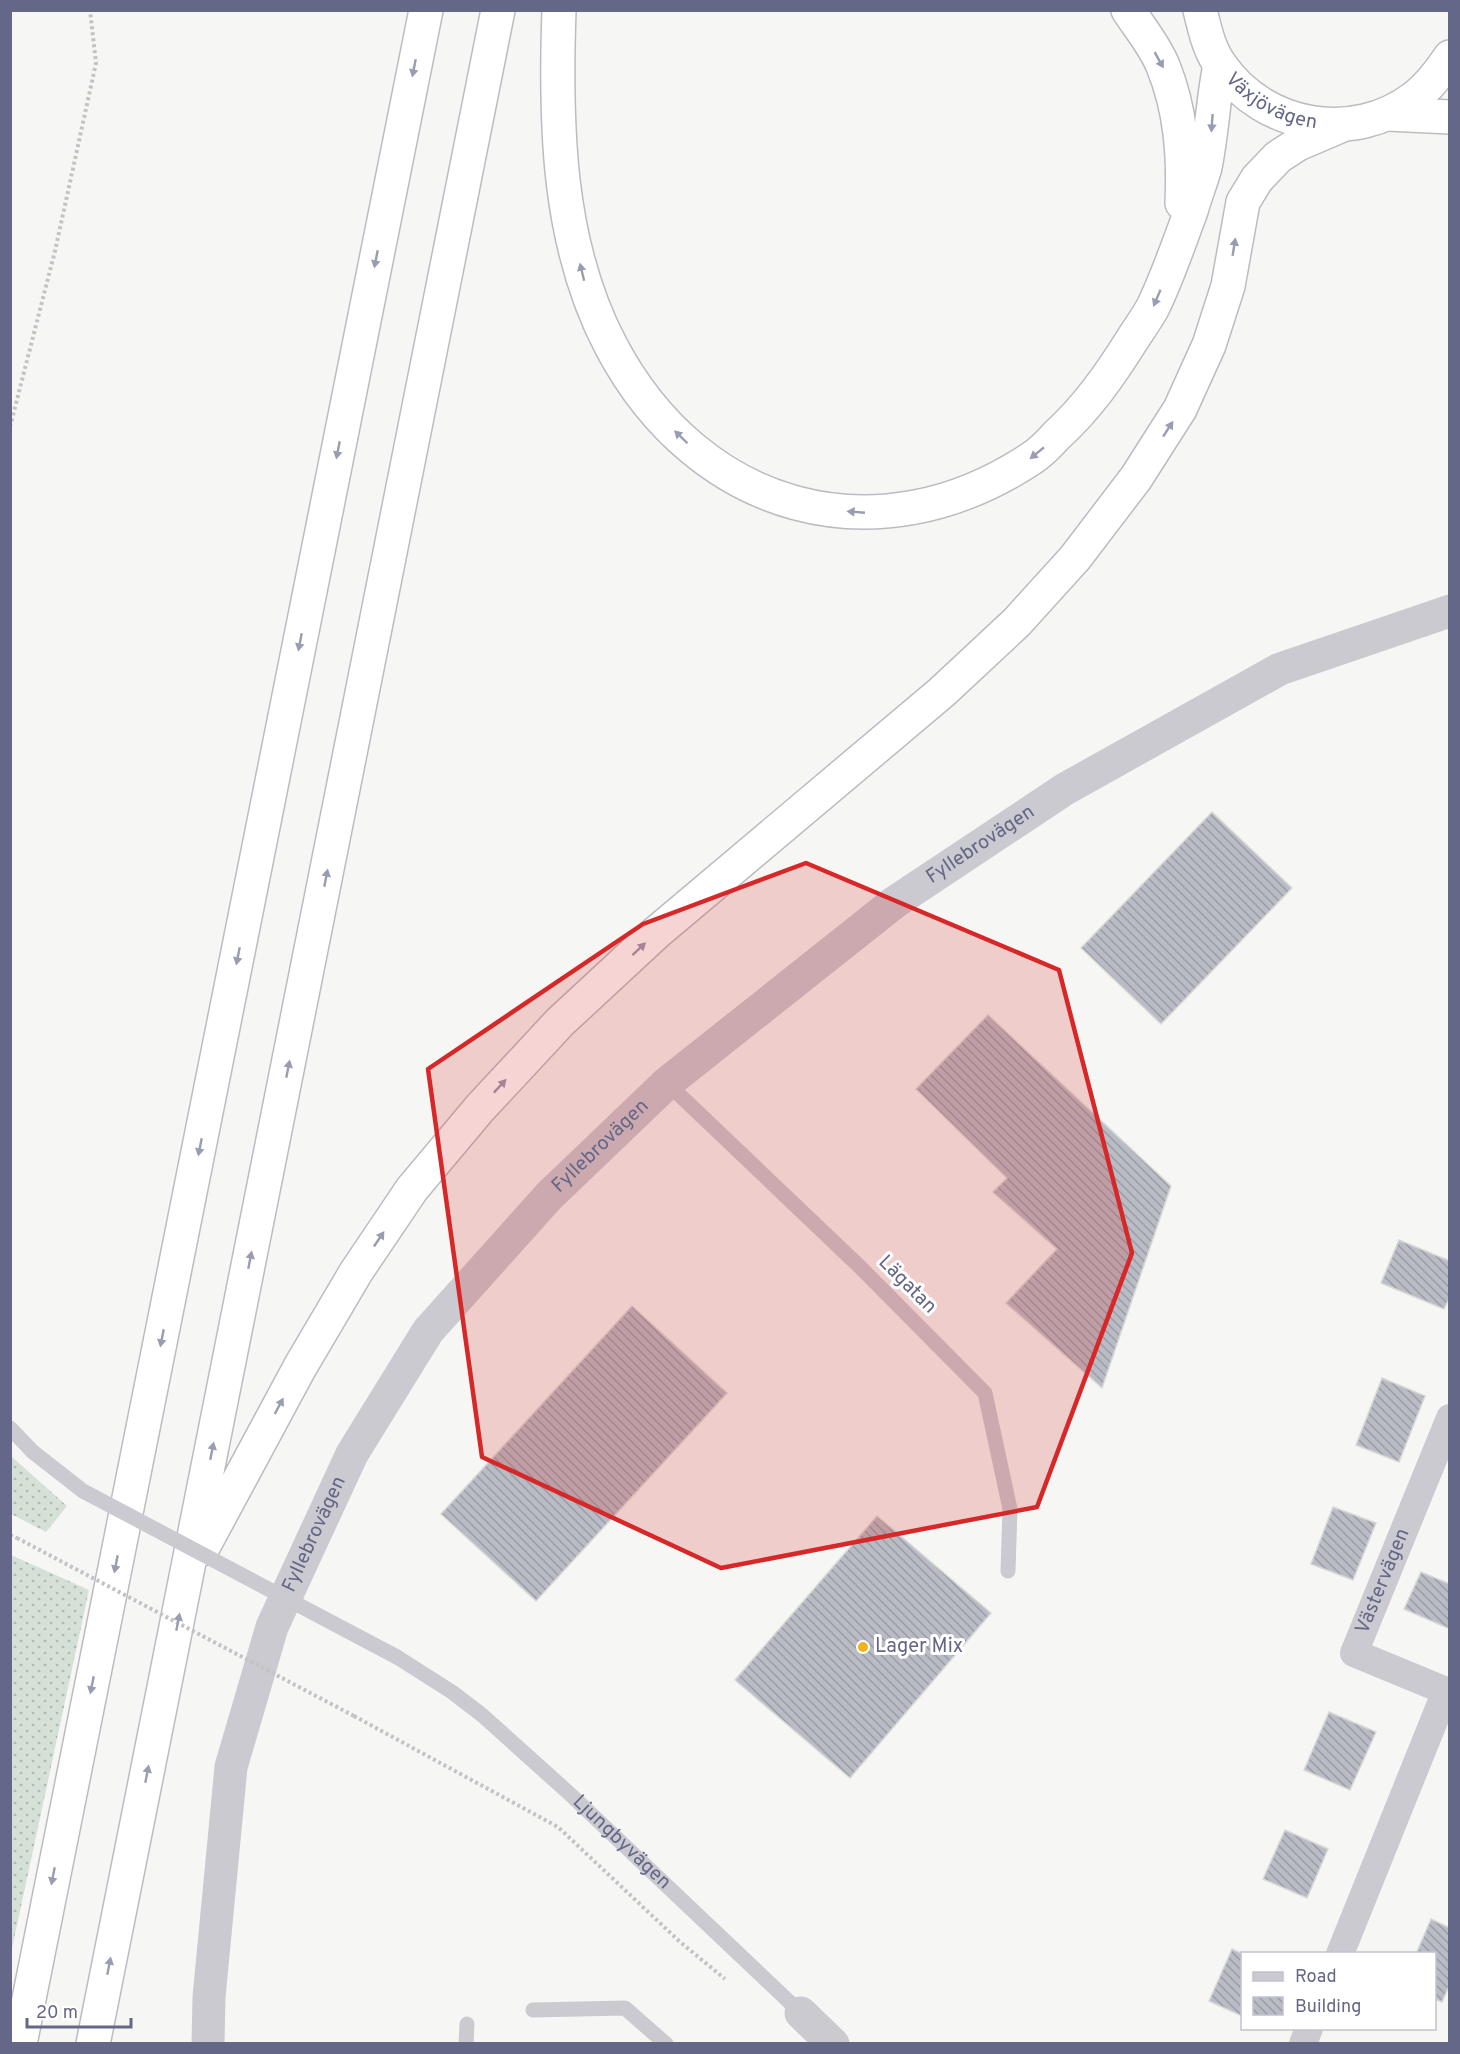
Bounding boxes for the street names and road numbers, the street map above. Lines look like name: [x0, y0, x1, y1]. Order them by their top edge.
street label: Växjövägen: [1219, 67, 1319, 136]
street label: Fyllebrovägen: [922, 800, 1040, 890]
street label: Fyllebrovägen: [547, 1094, 655, 1199]
street label: Lägatan: [872, 1250, 942, 1320]
street label: Fyllebrovägen: [277, 1472, 353, 1597]
street label: Västervägen: [1350, 1525, 1416, 1638]
street label: Ljungbyvägen: [566, 1790, 676, 1896]

